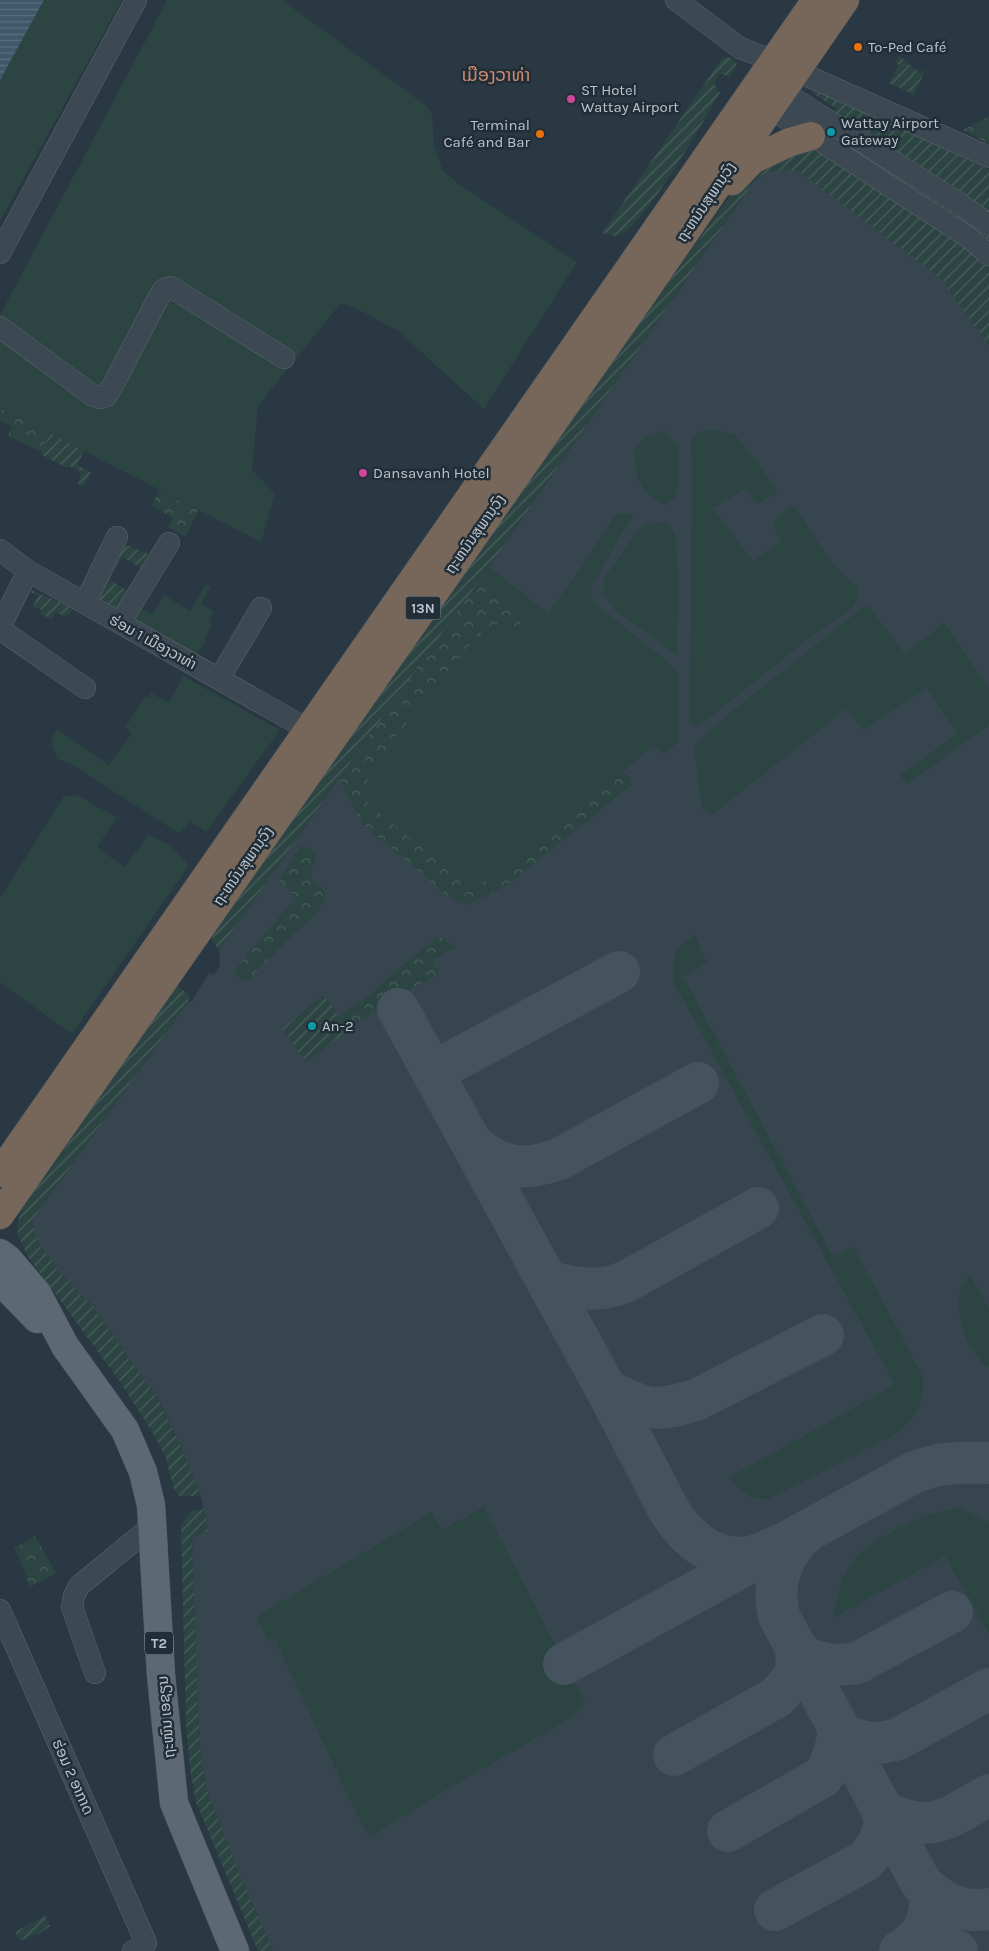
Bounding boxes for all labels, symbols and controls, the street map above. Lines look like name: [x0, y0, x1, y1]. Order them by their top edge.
place label: To-Ped Café: [868, 38, 947, 56]
marker: To-Ped Café: [852, 41, 864, 53]
district label: ເມືອງວາທ່າ: [462, 64, 530, 86]
place label: ST Hotel Wattay Airport: [581, 81, 679, 116]
marker: ST Hotel Wattay Airport: [565, 93, 577, 105]
place label: Wattay Airport Gateway: [841, 114, 939, 149]
place label: Terminal Café and Bar: [443, 116, 531, 151]
marker: Wattay Airport Gateway: [825, 126, 837, 138]
marker: Terminal Café and Bar: [534, 128, 546, 140]
street label: ຖະຫນົນສຸພານຸວົງ: [673, 158, 740, 246]
place label: Dansavanh Hotel: [373, 464, 490, 482]
marker: Dansavanh Hotel: [357, 467, 369, 479]
street label: ຖະຫນົນສຸພານຸວົງ: [441, 491, 510, 578]
road number: 13N: [406, 596, 440, 620]
street label: ຮ່ອມ 1 ເມືອງວາທ່າ: [106, 611, 200, 673]
street label: ຖະຫນົນສຸພານຸວົງ: [209, 823, 278, 910]
place label: An-2: [322, 1017, 354, 1035]
marker: An-2: [306, 1020, 318, 1032]
road number: T2: [145, 1632, 173, 1655]
street label: ຖະໜົນ ເອຊຽນ: [153, 1675, 180, 1759]
street label: ຮ່ອມ 2 ອາກາດ: [48, 1736, 98, 1818]

